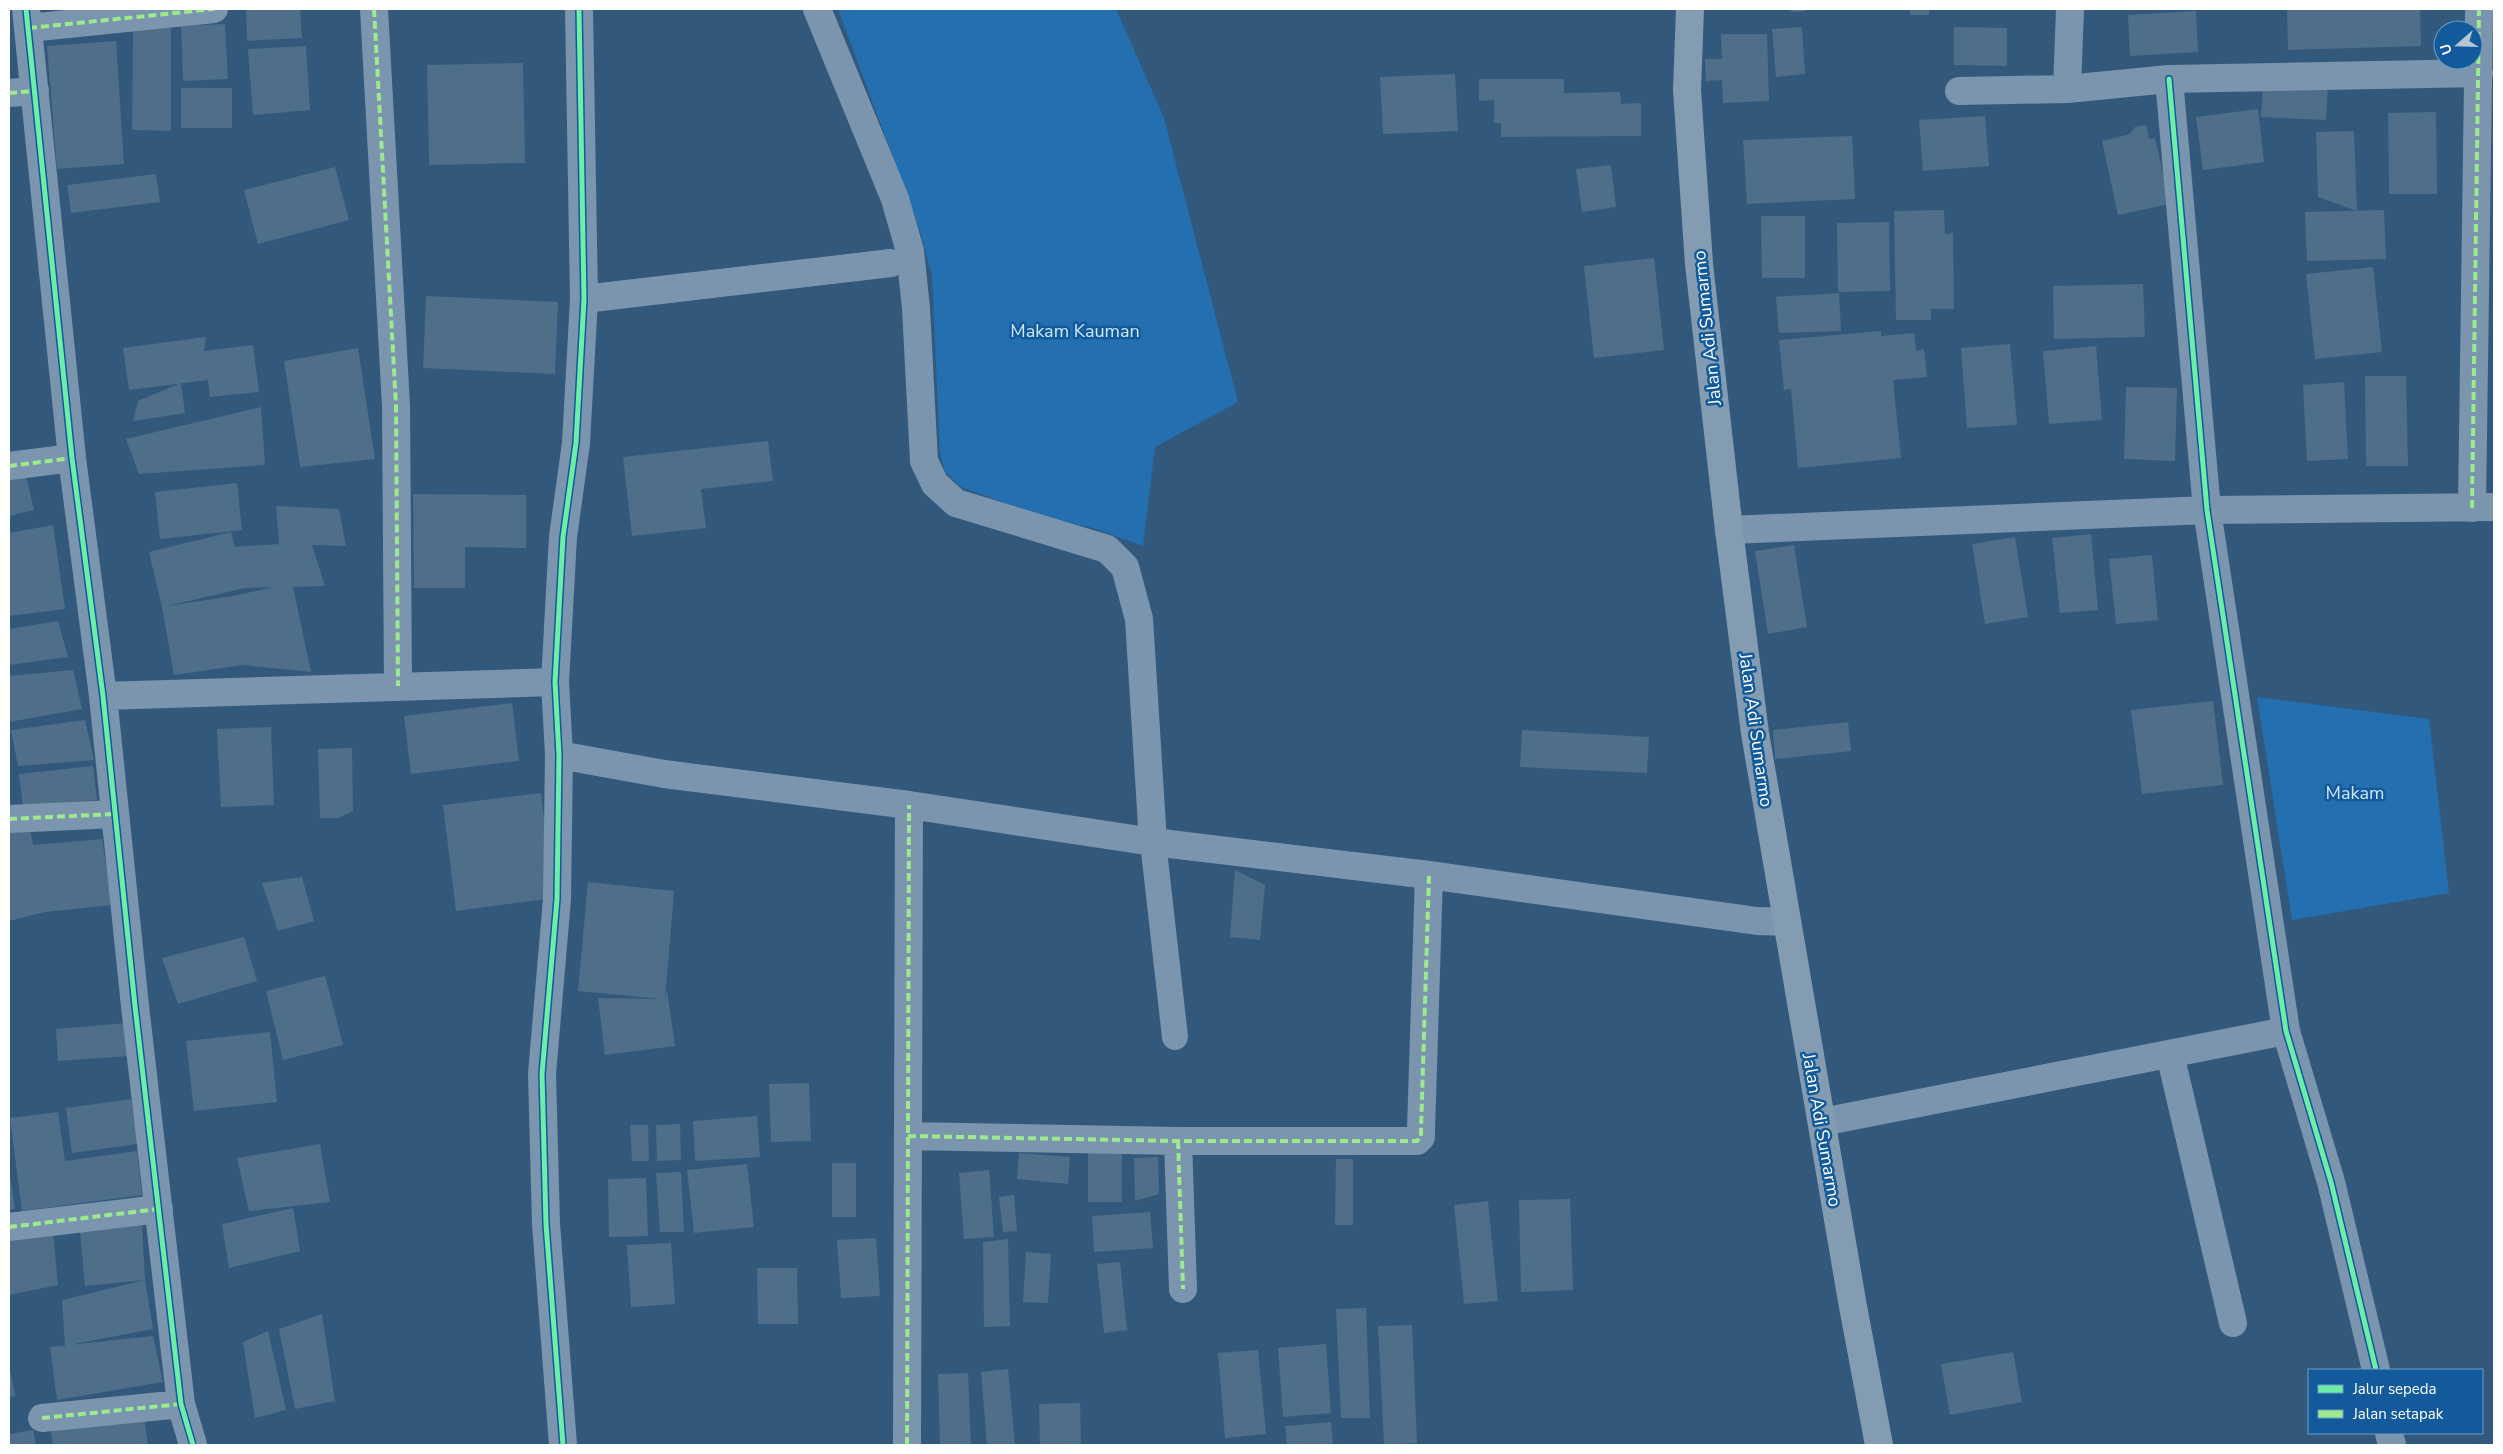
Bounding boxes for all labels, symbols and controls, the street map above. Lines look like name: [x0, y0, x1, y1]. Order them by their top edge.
north arrow: [2433, 20, 2483, 70]
text: U: [2436, 41, 2457, 57]
street label: Jalan Adi Sumarmo: [1687, 249, 1727, 408]
park label: Makam Kauman: [1010, 319, 1140, 343]
street label: Jalan Adi Sumarmo: [1733, 650, 1779, 809]
park label: Makam: [2326, 781, 2384, 805]
street label: Jalan Adi Sumarmo: [1797, 1050, 1847, 1209]
legend: [2308, 1369, 2483, 1434]
text: Jalur sepeda: [2352, 1379, 2437, 1399]
text: Jalan setapak: [2352, 1404, 2444, 1424]

